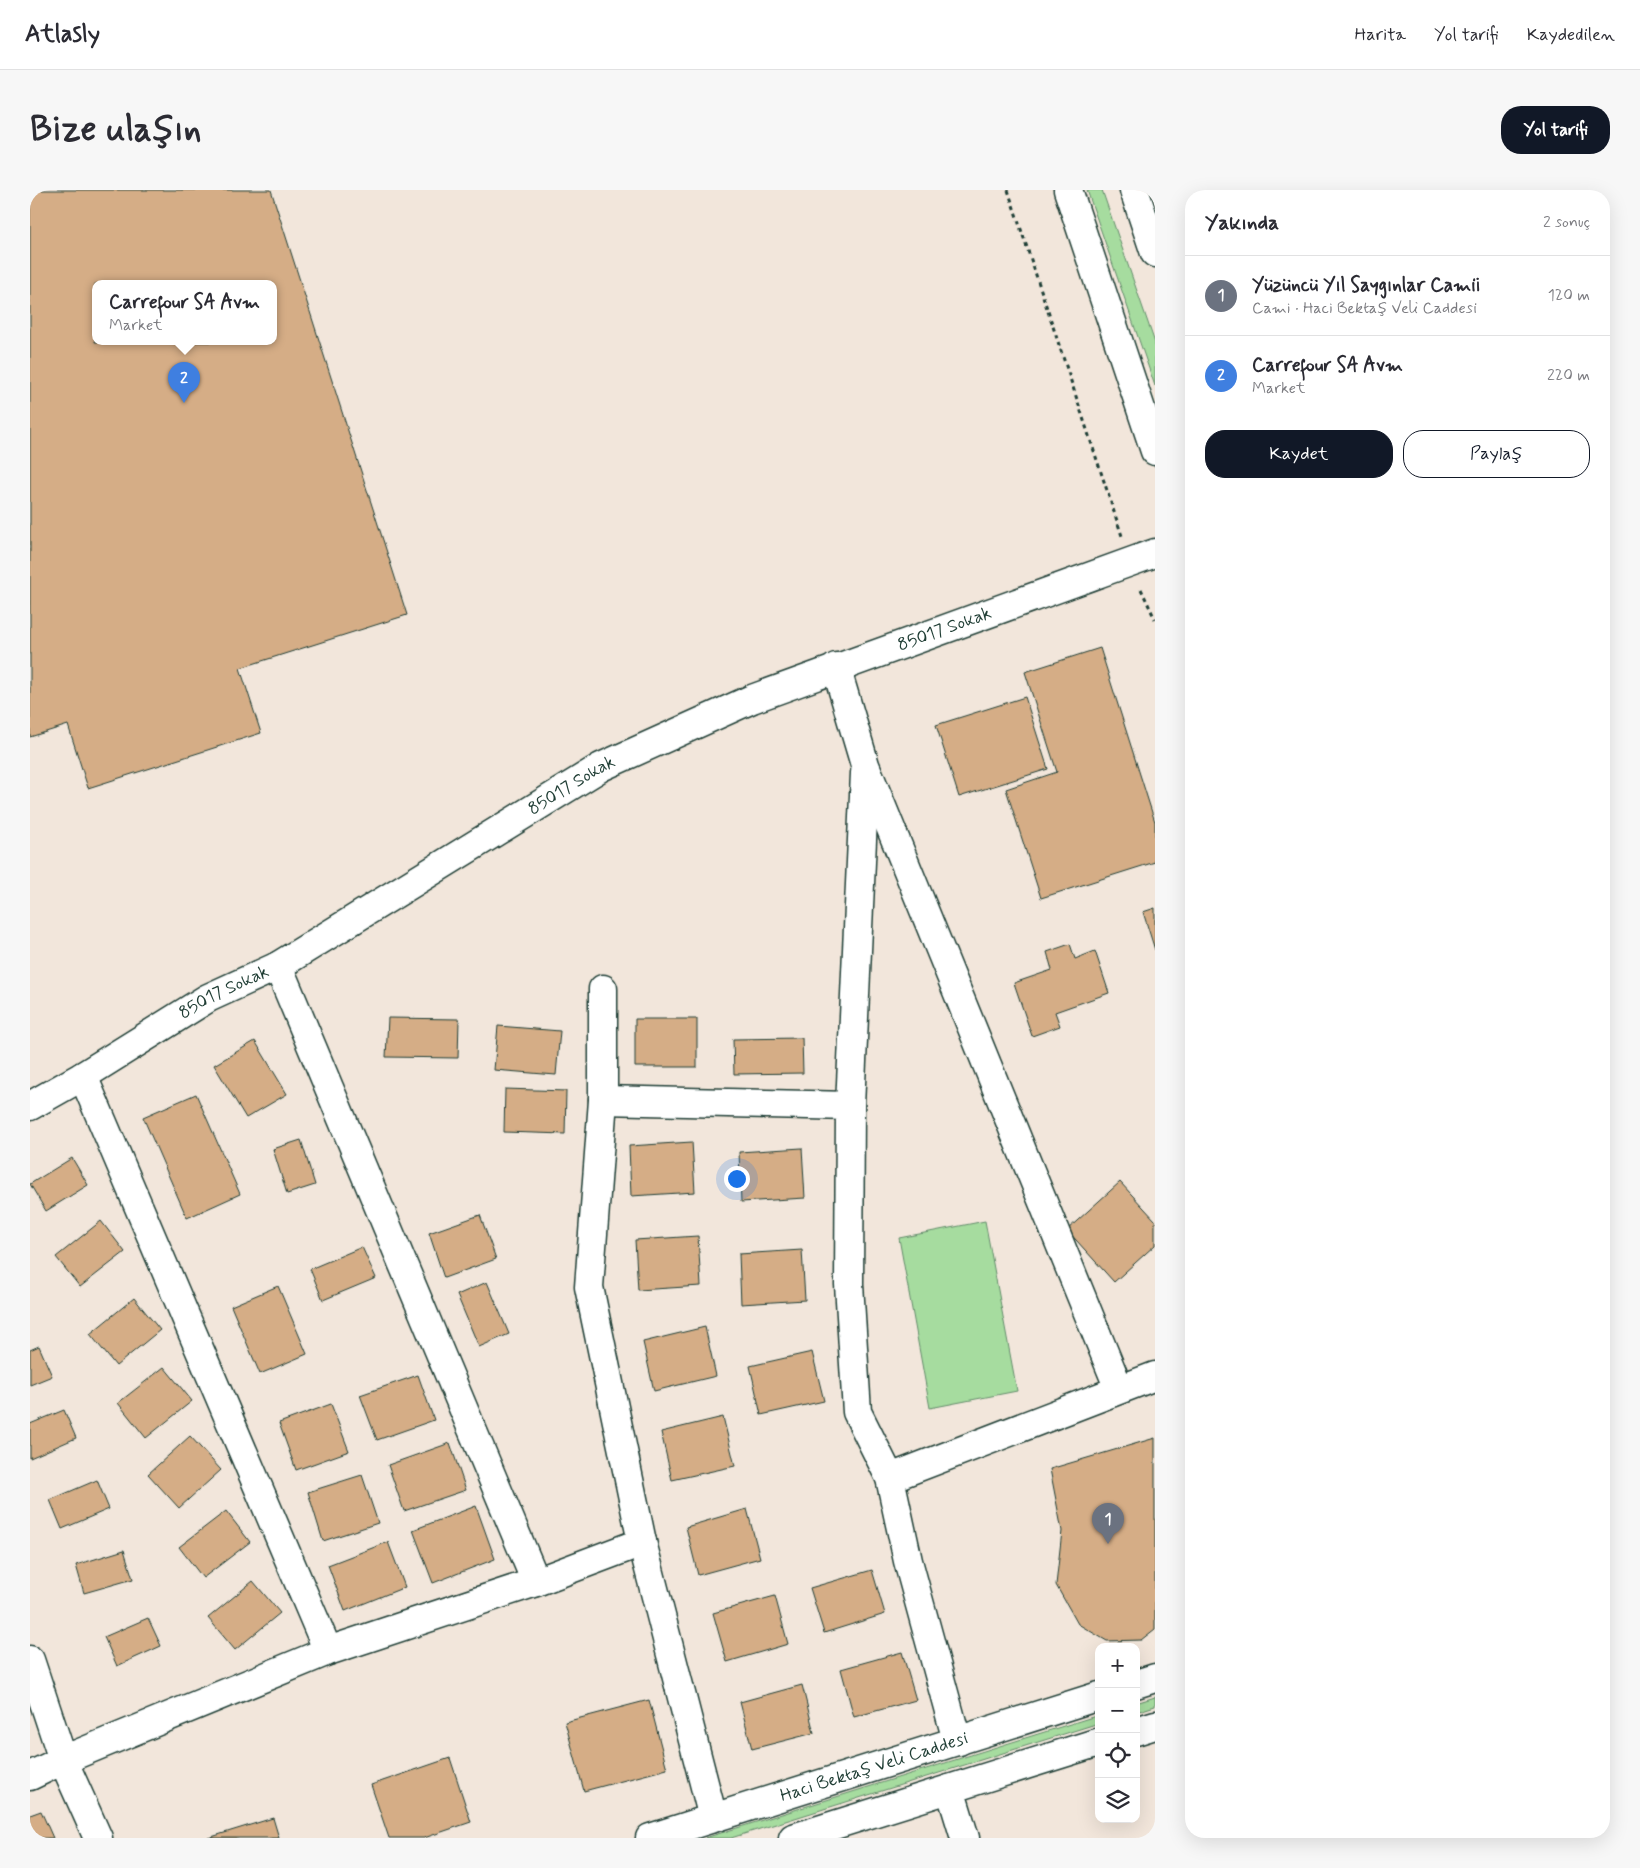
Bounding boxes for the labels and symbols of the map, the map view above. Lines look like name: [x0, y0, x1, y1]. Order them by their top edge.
pin: 2: [168, 362, 200, 403]
street label: 85017 Sokak: [894, 601, 995, 657]
street label: 85017 Sokak: [523, 750, 619, 821]
street label: 85017 Sokak: [174, 960, 273, 1025]
your location: [724, 1166, 750, 1192]
pin: 1: [1092, 1503, 1124, 1544]
street label: Haci Bektaş Veli Caddesi: [777, 1726, 971, 1808]

